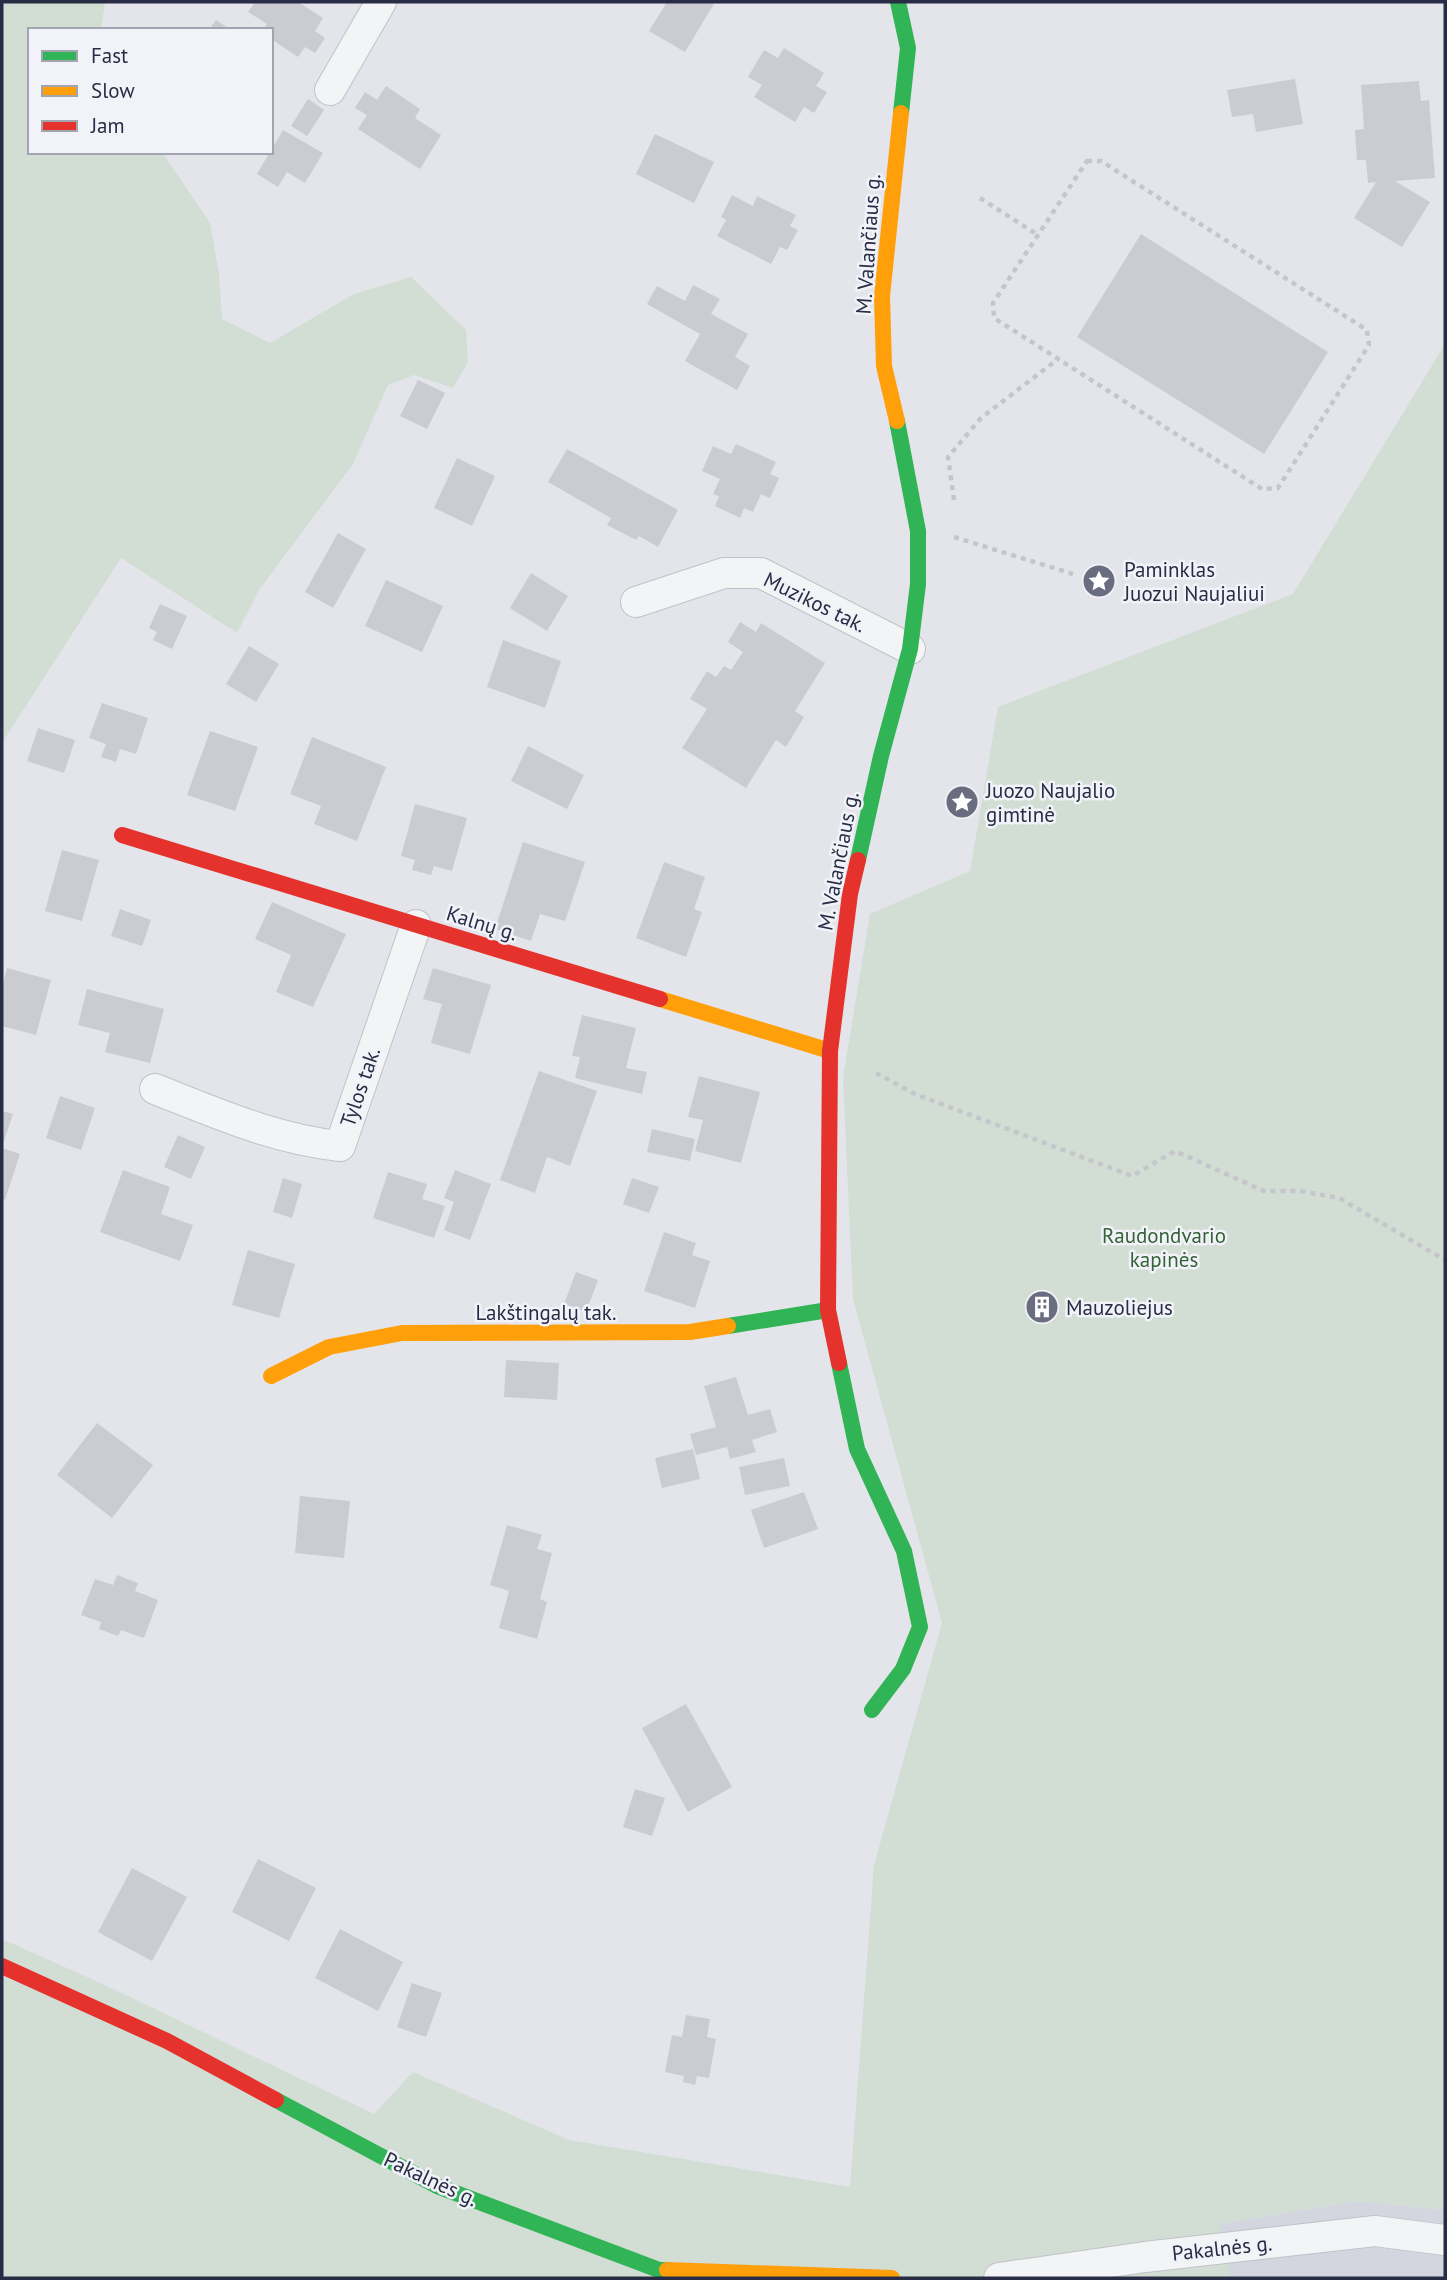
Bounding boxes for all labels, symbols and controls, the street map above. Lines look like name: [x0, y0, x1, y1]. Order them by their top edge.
legend: [28, 28, 273, 154]
text: Fast: [91, 42, 128, 69]
text: Slow: [91, 77, 135, 104]
text: Jam: [90, 112, 125, 139]
street label: M. Valančiaus g.: [850, 173, 886, 315]
place label: Paminklas Juozui Naujaliui: [1123, 556, 1265, 607]
place icon: Paminklas Juozui Naujaliui: [1080, 562, 1118, 600]
street label: Muzikos tak.: [759, 566, 871, 638]
place label: Juozo Naujalio gimtinė: [985, 777, 1115, 828]
place icon: Juozo Naujalio gimtinė: [943, 783, 981, 821]
street label: M. Valančiaus g.: [811, 789, 865, 933]
street label: Kalnų g.: [443, 899, 521, 947]
street label: Tylos tak.: [334, 1044, 386, 1130]
park label: Raudondvario kapinės: [1102, 1222, 1226, 1273]
building icon: Mauzoliejus: [1023, 1288, 1061, 1326]
place label: Mauzoliejus: [1066, 1294, 1173, 1321]
street label: Lakštingalų tak.: [476, 1299, 616, 1326]
street label: Pakalnės g.: [380, 2146, 482, 2212]
street label: Pakalnės g.: [1171, 2229, 1273, 2267]

